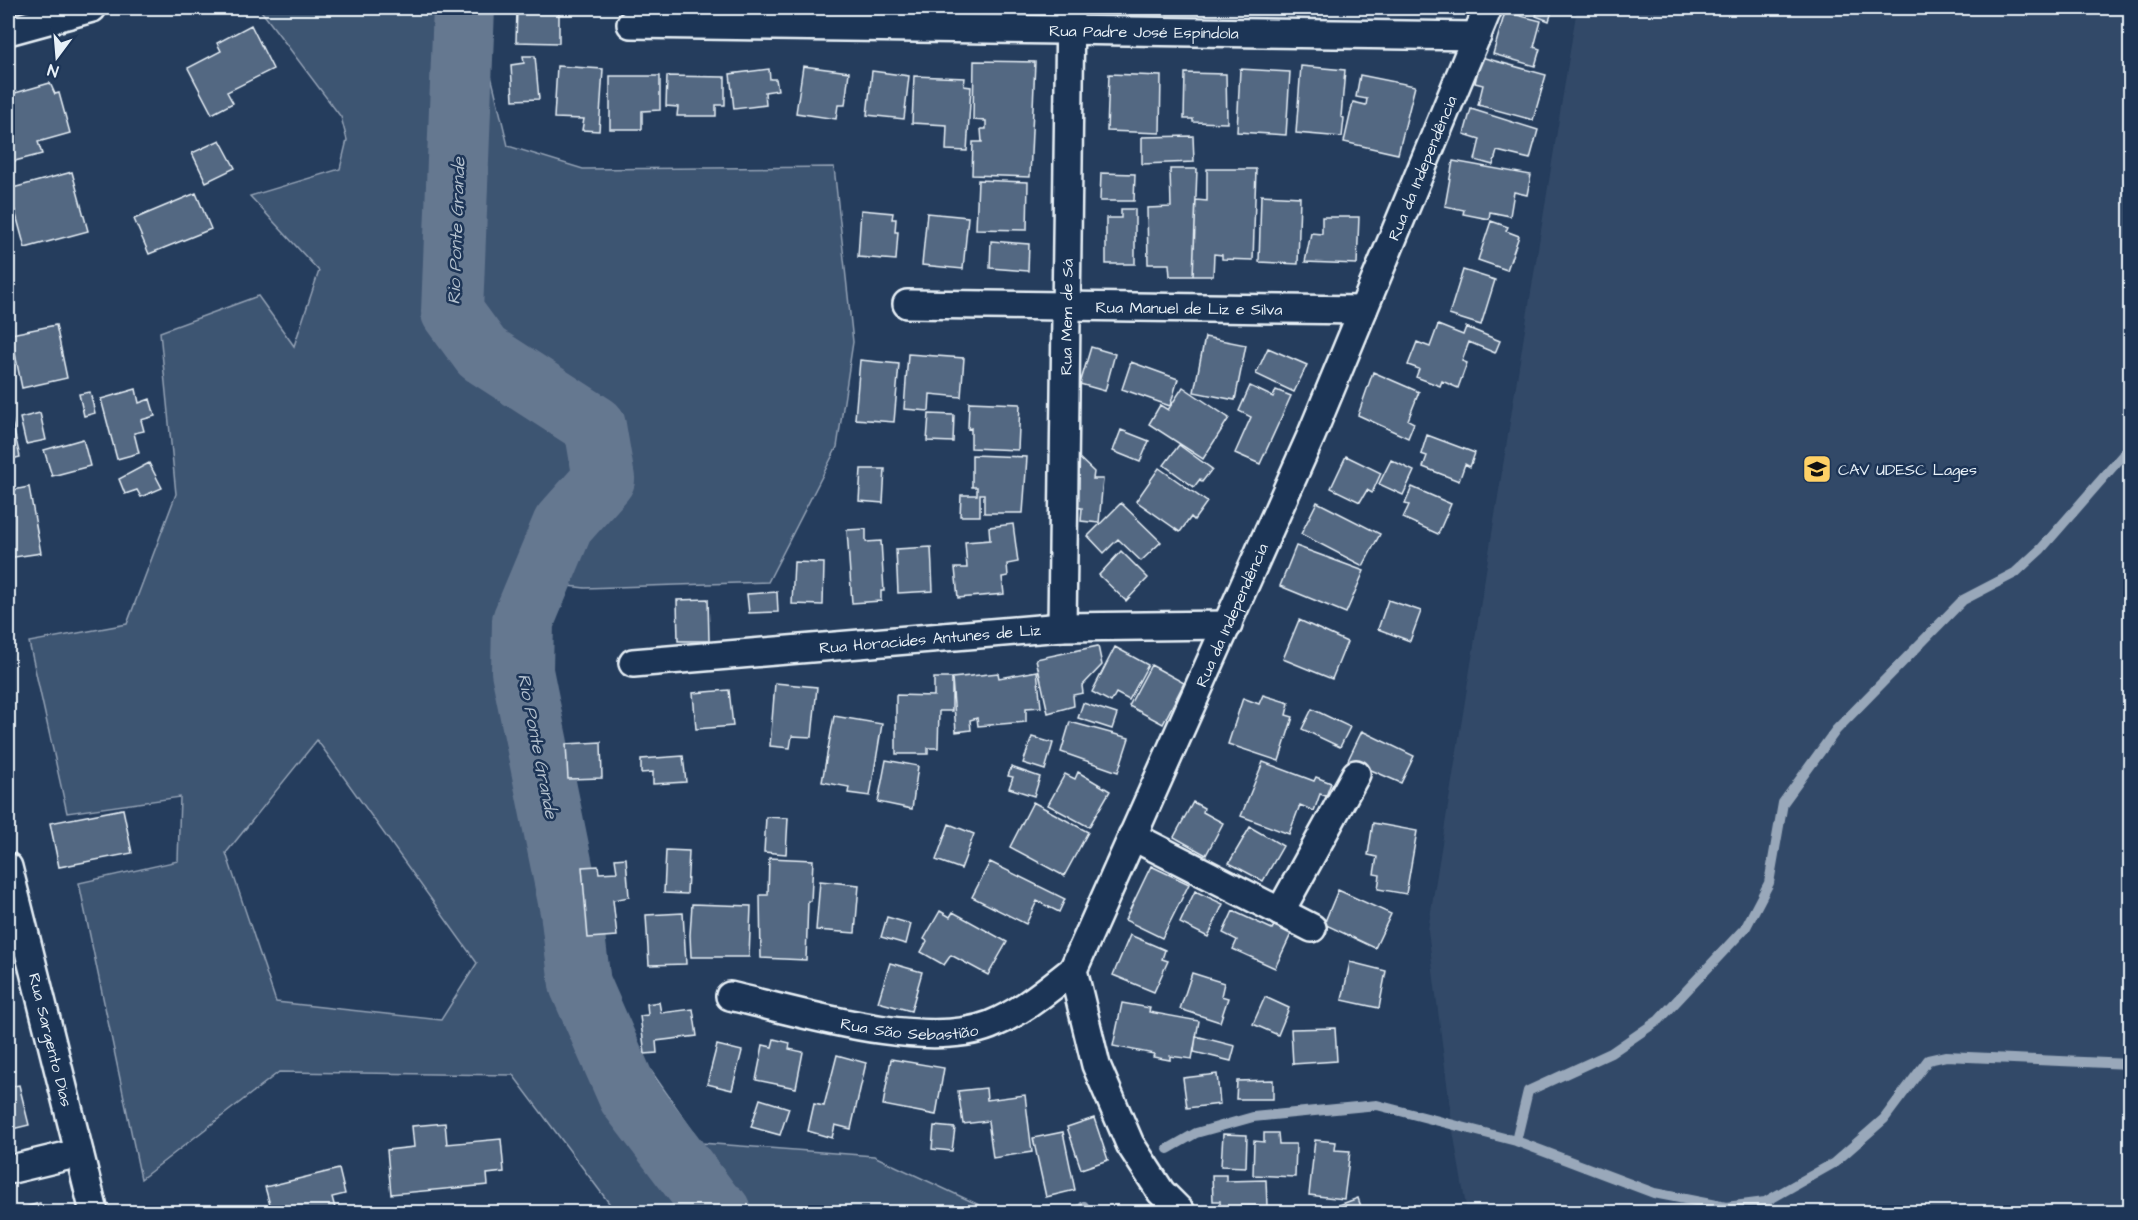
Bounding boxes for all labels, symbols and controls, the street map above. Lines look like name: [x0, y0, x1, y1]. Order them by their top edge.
street label: Rua Padre José Espíndola: [1049, 20, 1239, 45]
north arrow: [27, 27, 87, 87]
text: N: [45, 59, 61, 82]
street label: Rua da Independência: [1383, 92, 1463, 244]
water label: Rio Ponte Grande: [441, 156, 472, 305]
street label: Rua Mem de Sá: [1055, 259, 1079, 375]
street label: Rua Manuel de Liz e Silva: [1095, 296, 1283, 321]
school or university icon: CAV UDESC Lages: [1801, 453, 1833, 485]
place label: CAV UDESC Lages: [1838, 459, 1977, 482]
street label: Rua da Independência: [1191, 540, 1274, 691]
street label: Rua Horacides Antunes de Liz: [818, 619, 1042, 659]
water label: Rio Ponte Grande: [511, 671, 564, 822]
street label: Rua Sargento Dias: [23, 971, 77, 1109]
street label: Rua São Sebastião: [839, 1013, 980, 1046]

